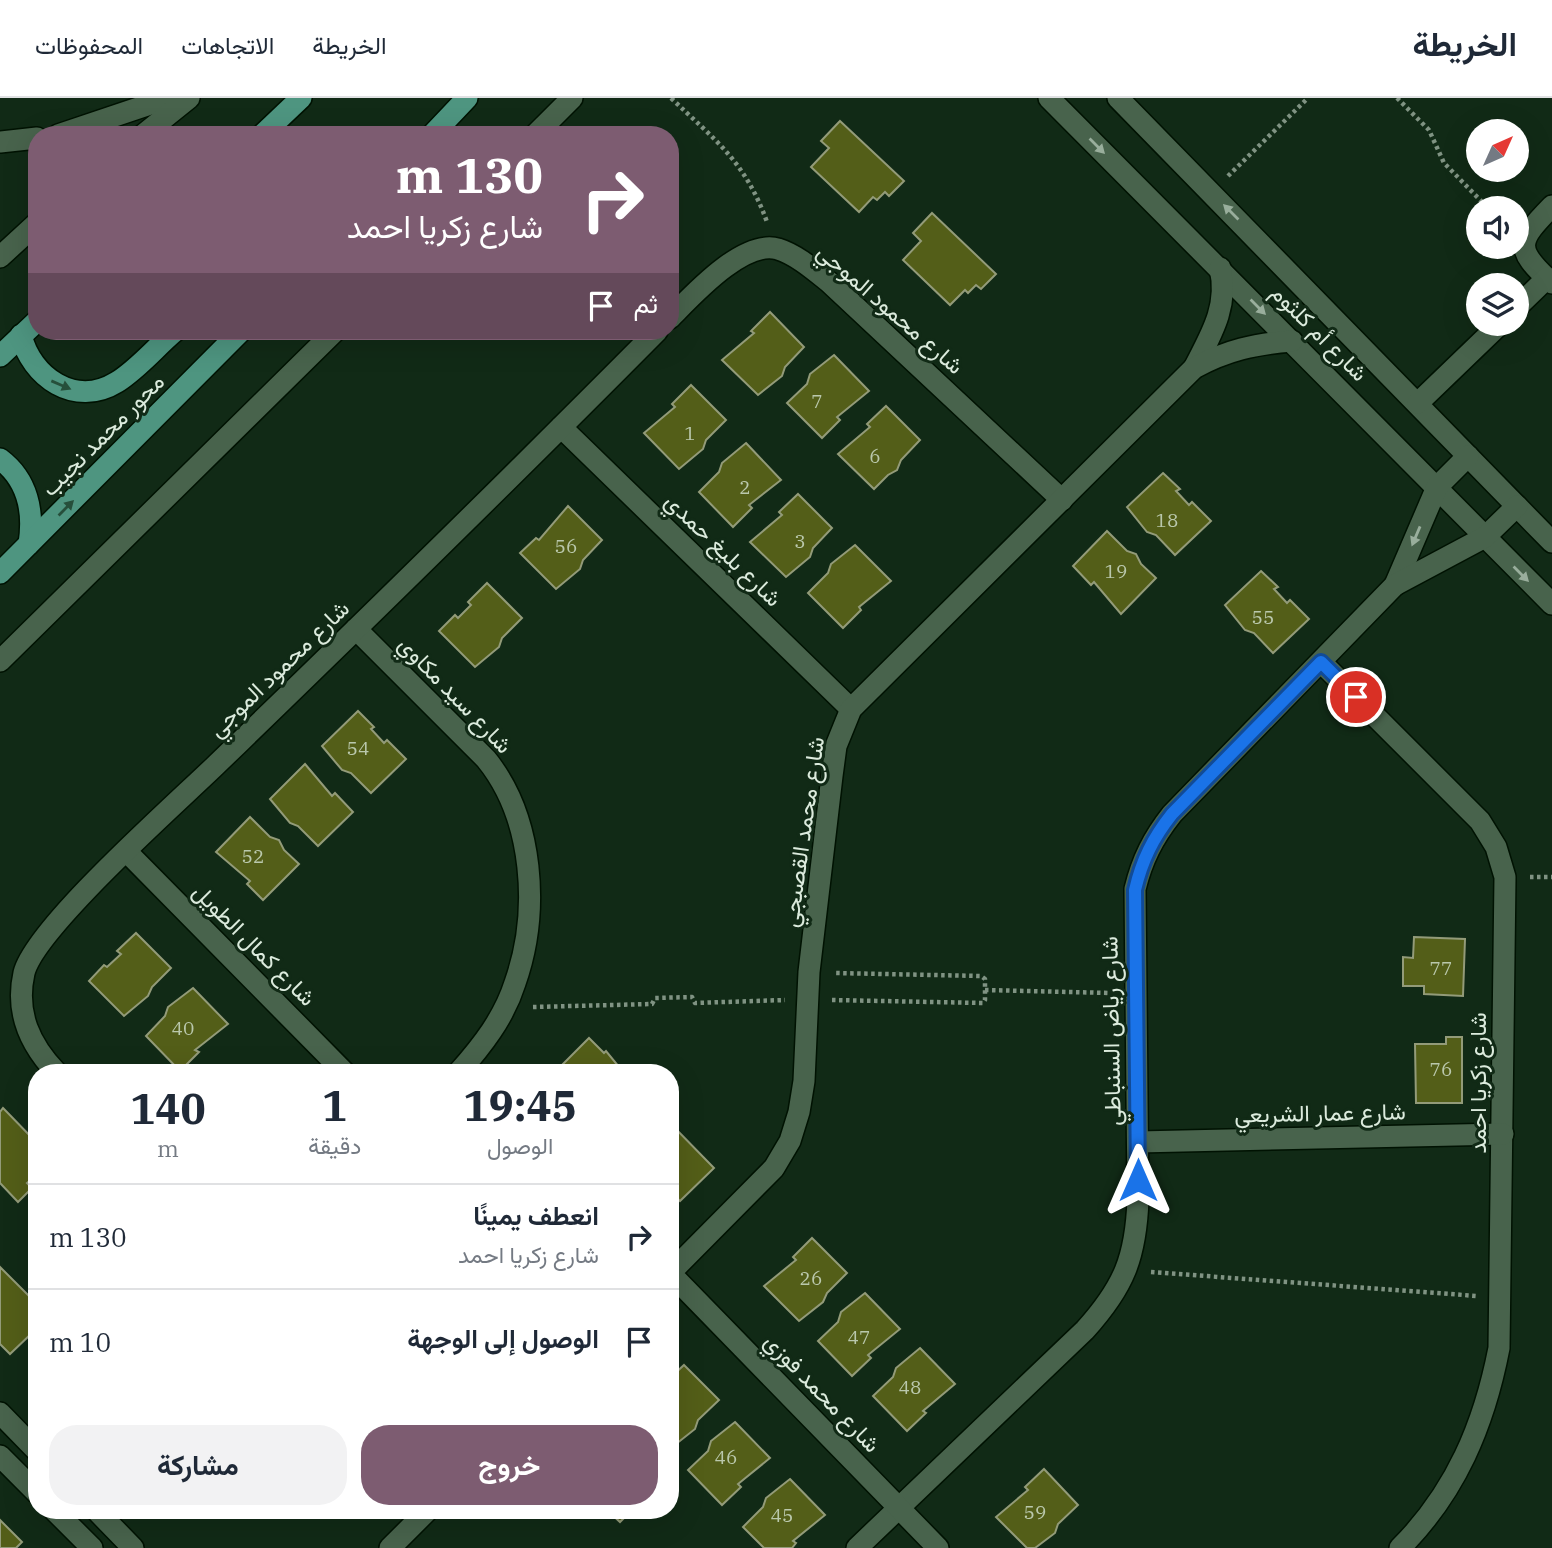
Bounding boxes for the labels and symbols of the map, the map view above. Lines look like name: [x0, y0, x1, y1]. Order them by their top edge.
north arrow: [1466, 119, 1530, 182]
one-way arrow: [1089, 138, 1106, 155]
one-way arrow: [1223, 205, 1240, 221]
street label: شارع محمود الموجي: [808, 236, 971, 384]
street label: شارع أم كلثوم: [1264, 277, 1375, 388]
one-way arrow: [1250, 298, 1266, 315]
street label: محور محمد نجيب: [34, 366, 171, 503]
one-way arrow: [51, 380, 72, 391]
house number: 7: [811, 389, 823, 413]
house number: 1: [684, 421, 696, 445]
house number: 6: [869, 444, 881, 468]
house number: 2: [739, 475, 751, 499]
street label: شارع بليغ حمدي: [656, 486, 789, 616]
one-way arrow: [57, 499, 74, 516]
house number: 18: [1156, 508, 1178, 532]
one-way arrow: [1410, 526, 1422, 546]
house number: 3: [794, 529, 806, 553]
house number: 56: [555, 534, 577, 558]
house number: 19: [1105, 559, 1127, 583]
one-way arrow: [1513, 565, 1530, 582]
street label: شارع محمود الموجي: [201, 593, 358, 747]
house number: 55: [1252, 605, 1274, 629]
street label: شارع سيد مكاوي: [389, 629, 520, 763]
pin: [1326, 667, 1386, 727]
street label: شارع محمد القصبجي: [774, 735, 835, 930]
house number: 54: [347, 736, 369, 760]
house number: 52: [242, 844, 264, 868]
street label: شارع كمال الطويل: [186, 876, 323, 1013]
street label: شارع رياض السنباطي: [1093, 936, 1132, 1126]
house number: 77: [1430, 956, 1452, 980]
street label: شارع زكريا احمد: [1462, 1012, 1494, 1154]
house number: 40: [172, 1016, 194, 1040]
house number: 76: [1430, 1057, 1452, 1081]
street label: شارع عمار الشريعي: [1234, 1096, 1406, 1133]
position arrow: [1101, 1143, 1175, 1217]
house number: 26: [800, 1266, 822, 1290]
house number: 47: [848, 1325, 870, 1349]
street label: شارع محمد فوزي: [755, 1326, 888, 1462]
house number: 48: [899, 1375, 921, 1399]
house number: 46: [715, 1445, 737, 1469]
house number: 59: [1024, 1500, 1046, 1524]
house number: 45: [771, 1503, 793, 1527]

